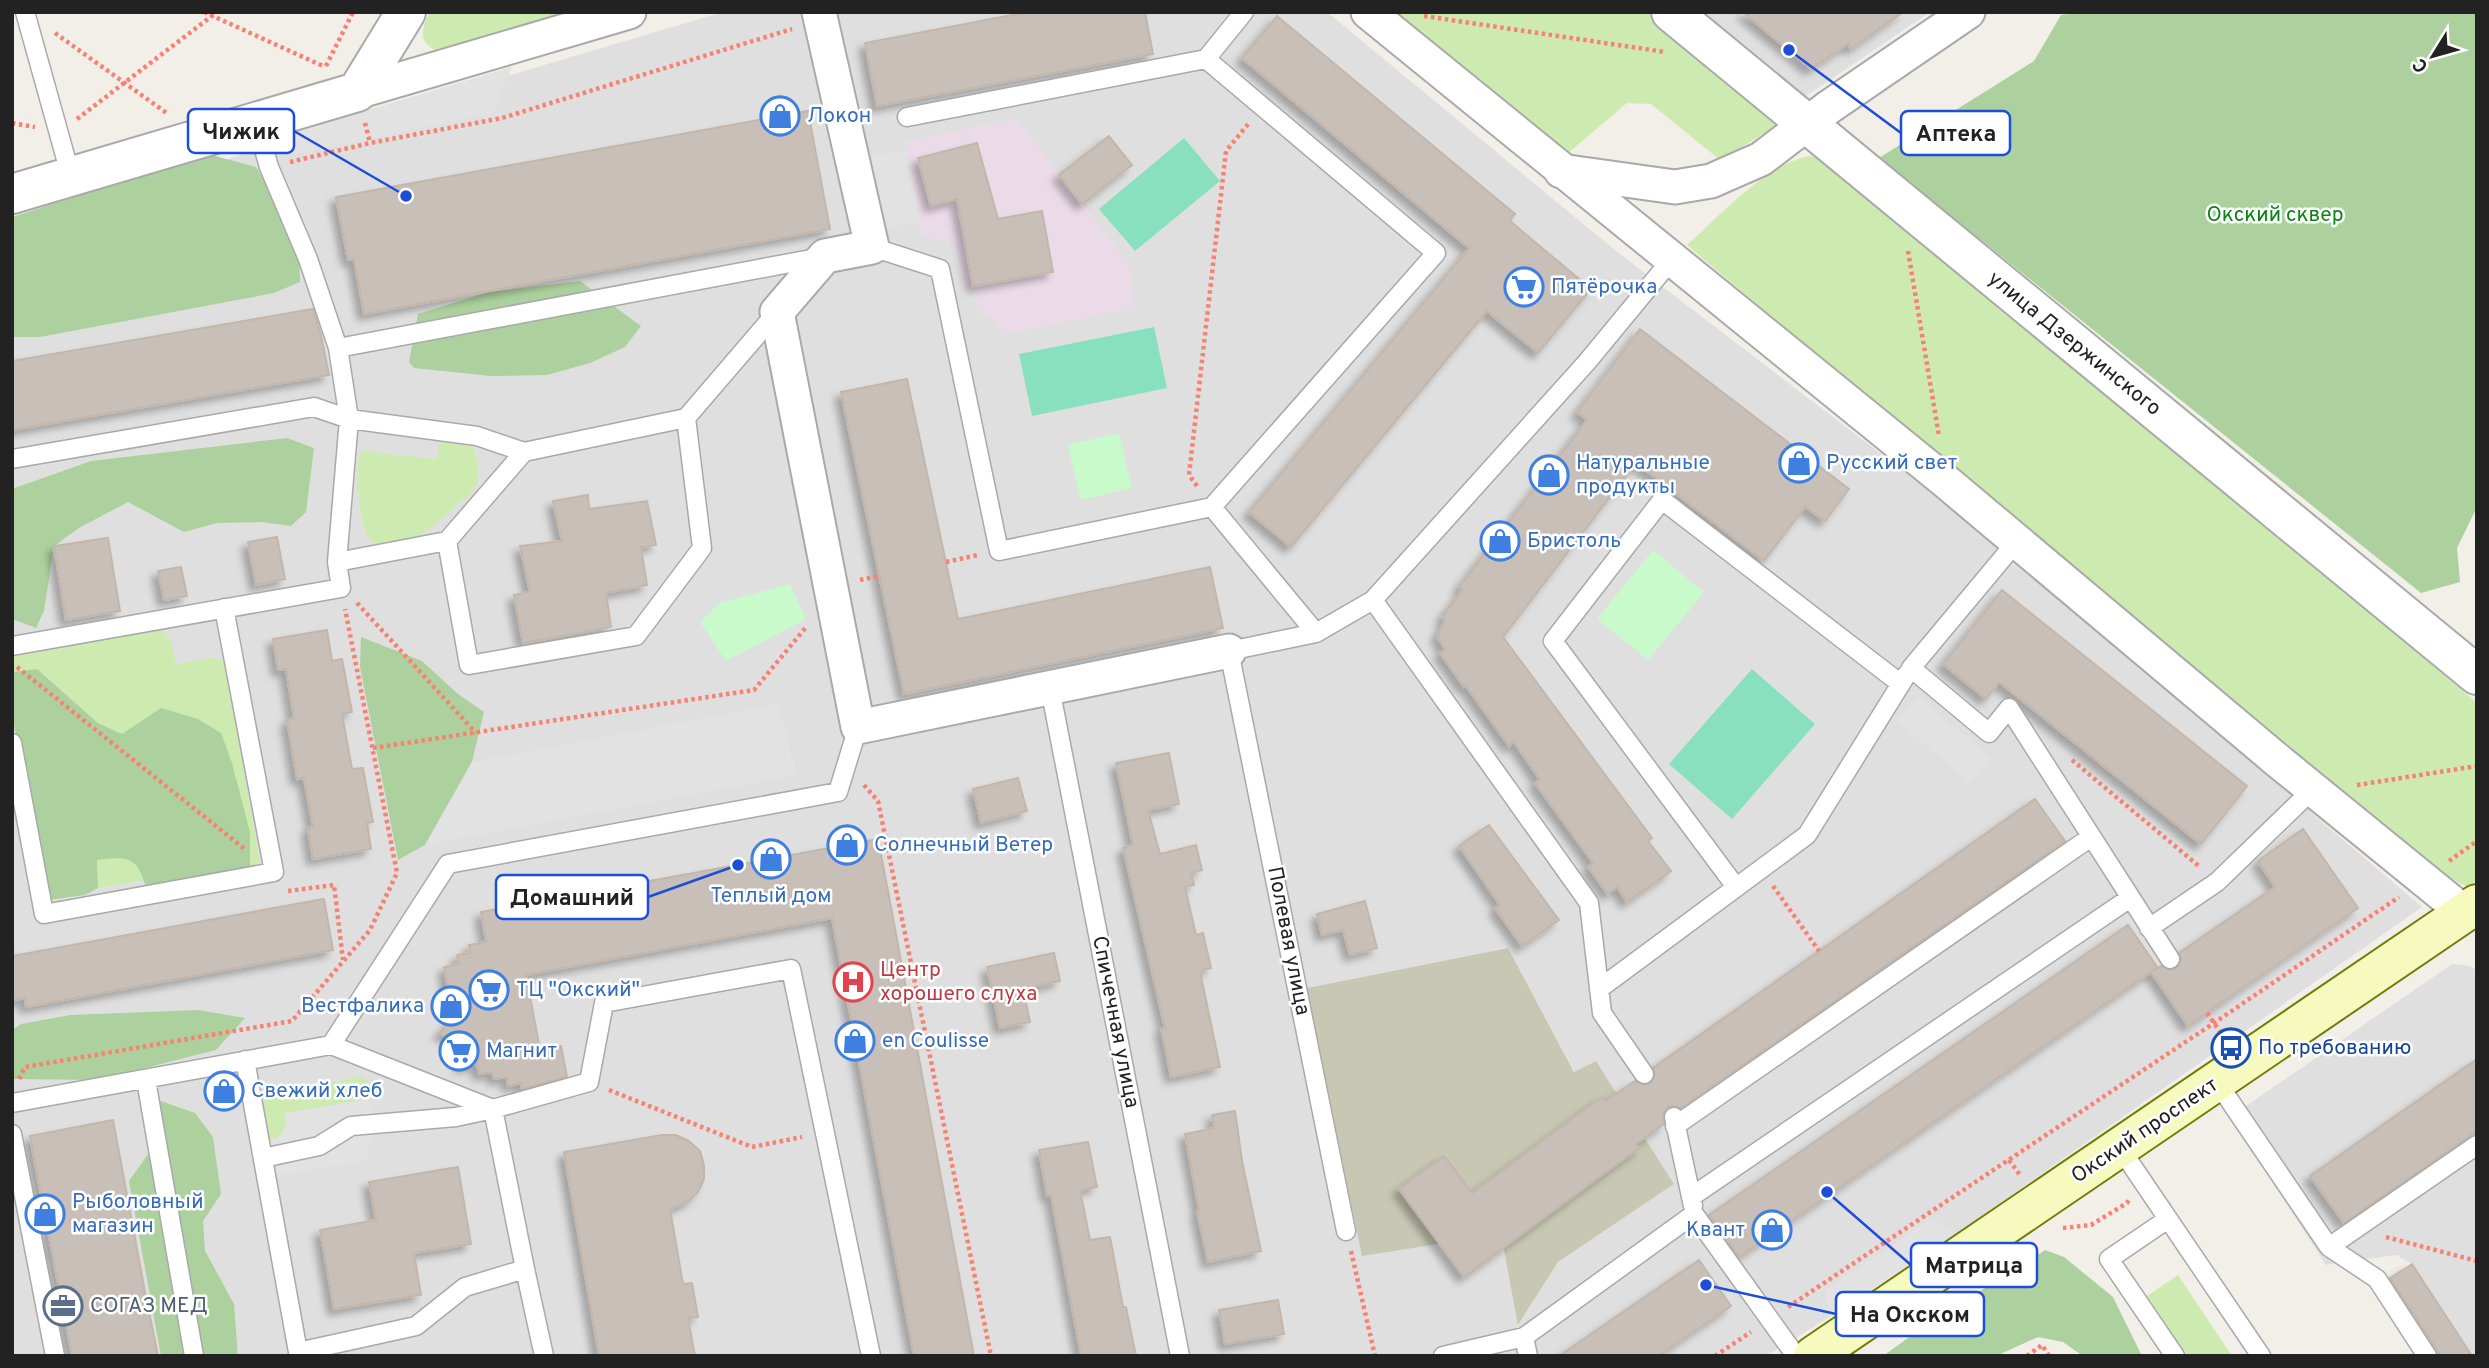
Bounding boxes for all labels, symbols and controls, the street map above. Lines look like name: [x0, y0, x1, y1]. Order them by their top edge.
north arrow: [2398, 21, 2468, 91]
text: С: [2408, 53, 2434, 77]
shop icon: Локон: [759, 95, 801, 137]
place label: Локон: [807, 103, 871, 130]
callout: Чижик: [188, 109, 294, 153]
callout: Аптека: [1901, 111, 2010, 155]
text: Чижик: [202, 119, 280, 148]
text: Аптека: [1916, 121, 1996, 150]
park label: Окский сквер: [2206, 202, 2344, 229]
supermarket icon: Пятёрочка: [1503, 266, 1545, 308]
street label: улица Дзержинского: [1982, 266, 2166, 422]
place label: Пятёрочка: [1551, 274, 1657, 301]
shop icon: Русский свет: [1778, 442, 1820, 484]
place label: Натуральные продукты: [1576, 450, 1710, 501]
place label: Русский свет: [1826, 450, 1957, 477]
shop icon: Натуральные продукты: [1528, 454, 1570, 496]
shop icon: Бристоль: [1479, 520, 1521, 562]
place label: Бристоль: [1527, 528, 1621, 555]
shop icon: Солнечный Ветер: [826, 824, 868, 866]
place label: Солнечный Ветер: [874, 832, 1053, 859]
shop icon: Теплый дом: [750, 838, 792, 880]
street label: Полевая улица: [1260, 864, 1316, 1018]
callout: Домашний: [496, 875, 648, 919]
place label: Теплый дом: [711, 883, 831, 910]
text: Домашний: [510, 885, 634, 914]
street label: Спичечная улица: [1085, 934, 1145, 1110]
place label: Центр хорошего слуха: [880, 957, 1037, 1008]
hospital icon: Центр хорошего слуха: [832, 961, 874, 1003]
supermarket icon: ТЦ "Окский": [468, 969, 510, 1011]
place label: ТЦ "Окский": [516, 977, 640, 1004]
shop icon: Вестфалика: [430, 985, 472, 1027]
place label: Вестфалика: [301, 993, 424, 1020]
shop icon: en Coulisse: [834, 1020, 876, 1062]
bus stop icon: По требованию: [2210, 1027, 2252, 1069]
place label: en Coulisse: [882, 1028, 989, 1055]
supermarket icon: Магнит: [438, 1030, 480, 1072]
place label: По требованию: [2258, 1035, 2411, 1062]
place label: Магнит: [486, 1038, 557, 1065]
shop icon: Свежий хлеб: [203, 1070, 245, 1112]
street label: Окский проспект: [2066, 1072, 2224, 1190]
place label: Свежий хлеб: [251, 1078, 383, 1105]
place label: Рыболовный магазин: [72, 1189, 203, 1240]
shop icon: Рыболовный магазин: [24, 1193, 66, 1235]
shop icon: Квант: [1751, 1209, 1793, 1251]
place label: Квант: [1686, 1217, 1745, 1244]
callout: Матрица: [1911, 1243, 2037, 1287]
text: Матрица: [1925, 1253, 2023, 1282]
office icon: СОГАЗ МЕД: [42, 1285, 84, 1327]
callout: На Окском: [1836, 1292, 1984, 1336]
place label: СОГАЗ МЕД: [90, 1293, 208, 1320]
text: На Окском: [1850, 1302, 1970, 1331]

